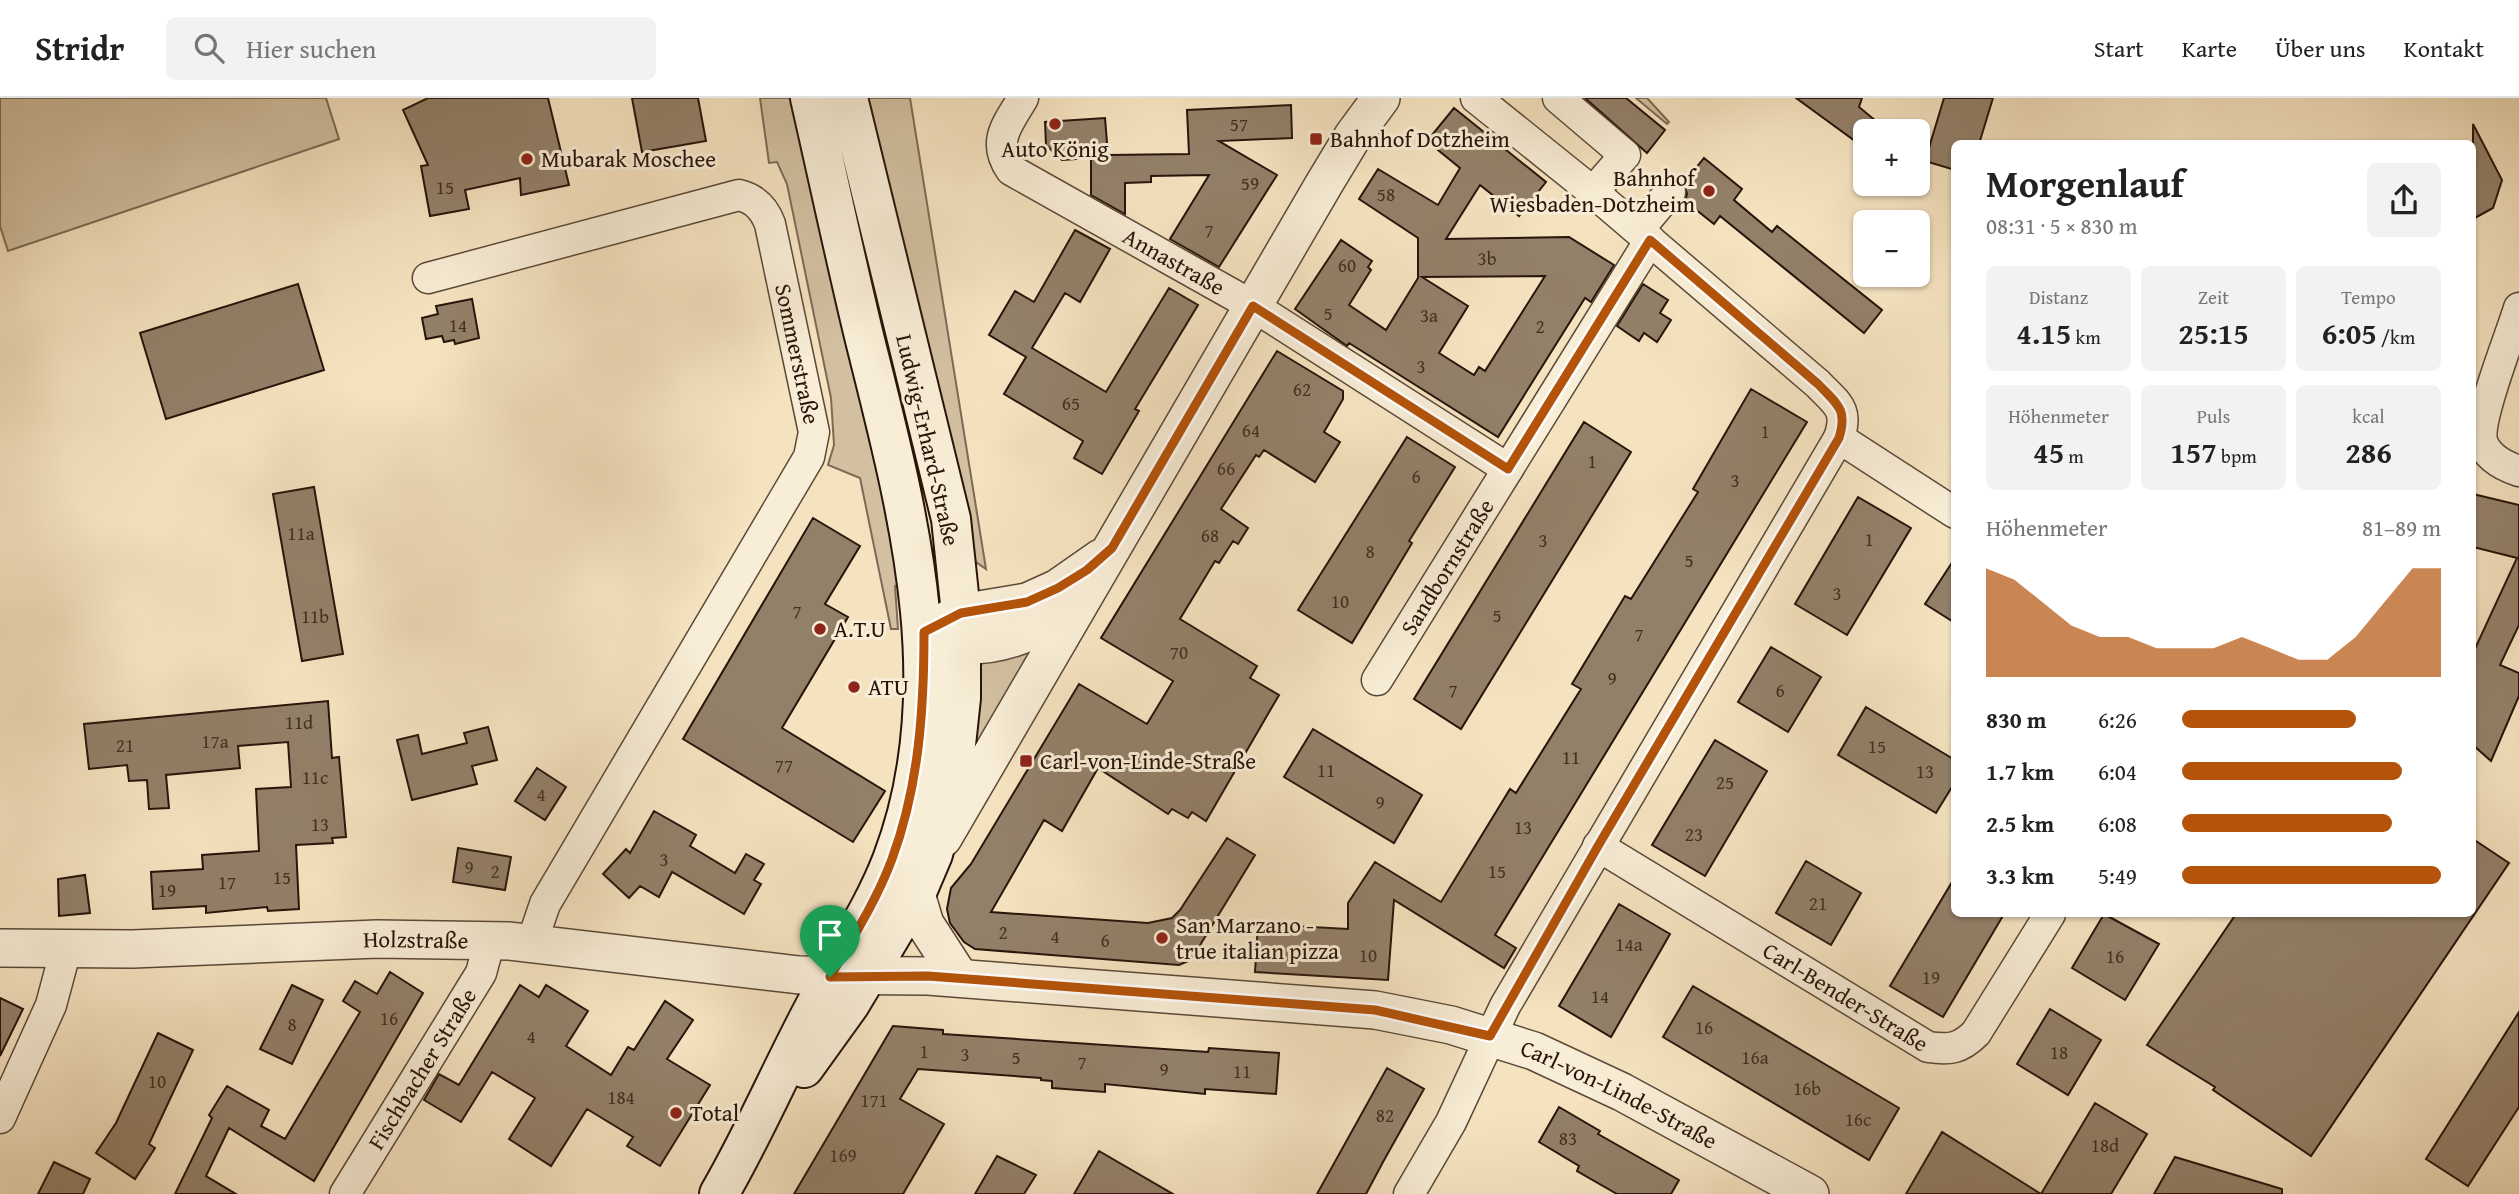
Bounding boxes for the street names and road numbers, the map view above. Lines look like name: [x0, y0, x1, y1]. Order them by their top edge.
street label: Annastraße: [1117, 219, 1231, 303]
street label: Sommerstraße: [767, 281, 829, 427]
street label: Ludwig-Erhard-Straße: [888, 331, 969, 549]
street label: Sandbornstraße: [1392, 492, 1502, 641]
street label: Holzstraße: [362, 922, 469, 956]
street label: Carl-Bender-Straße: [1757, 933, 1935, 1059]
street label: Fischbacher Straße: [359, 981, 484, 1156]
street label: Carl-von-Linde-Straße: [1517, 1031, 1723, 1157]

